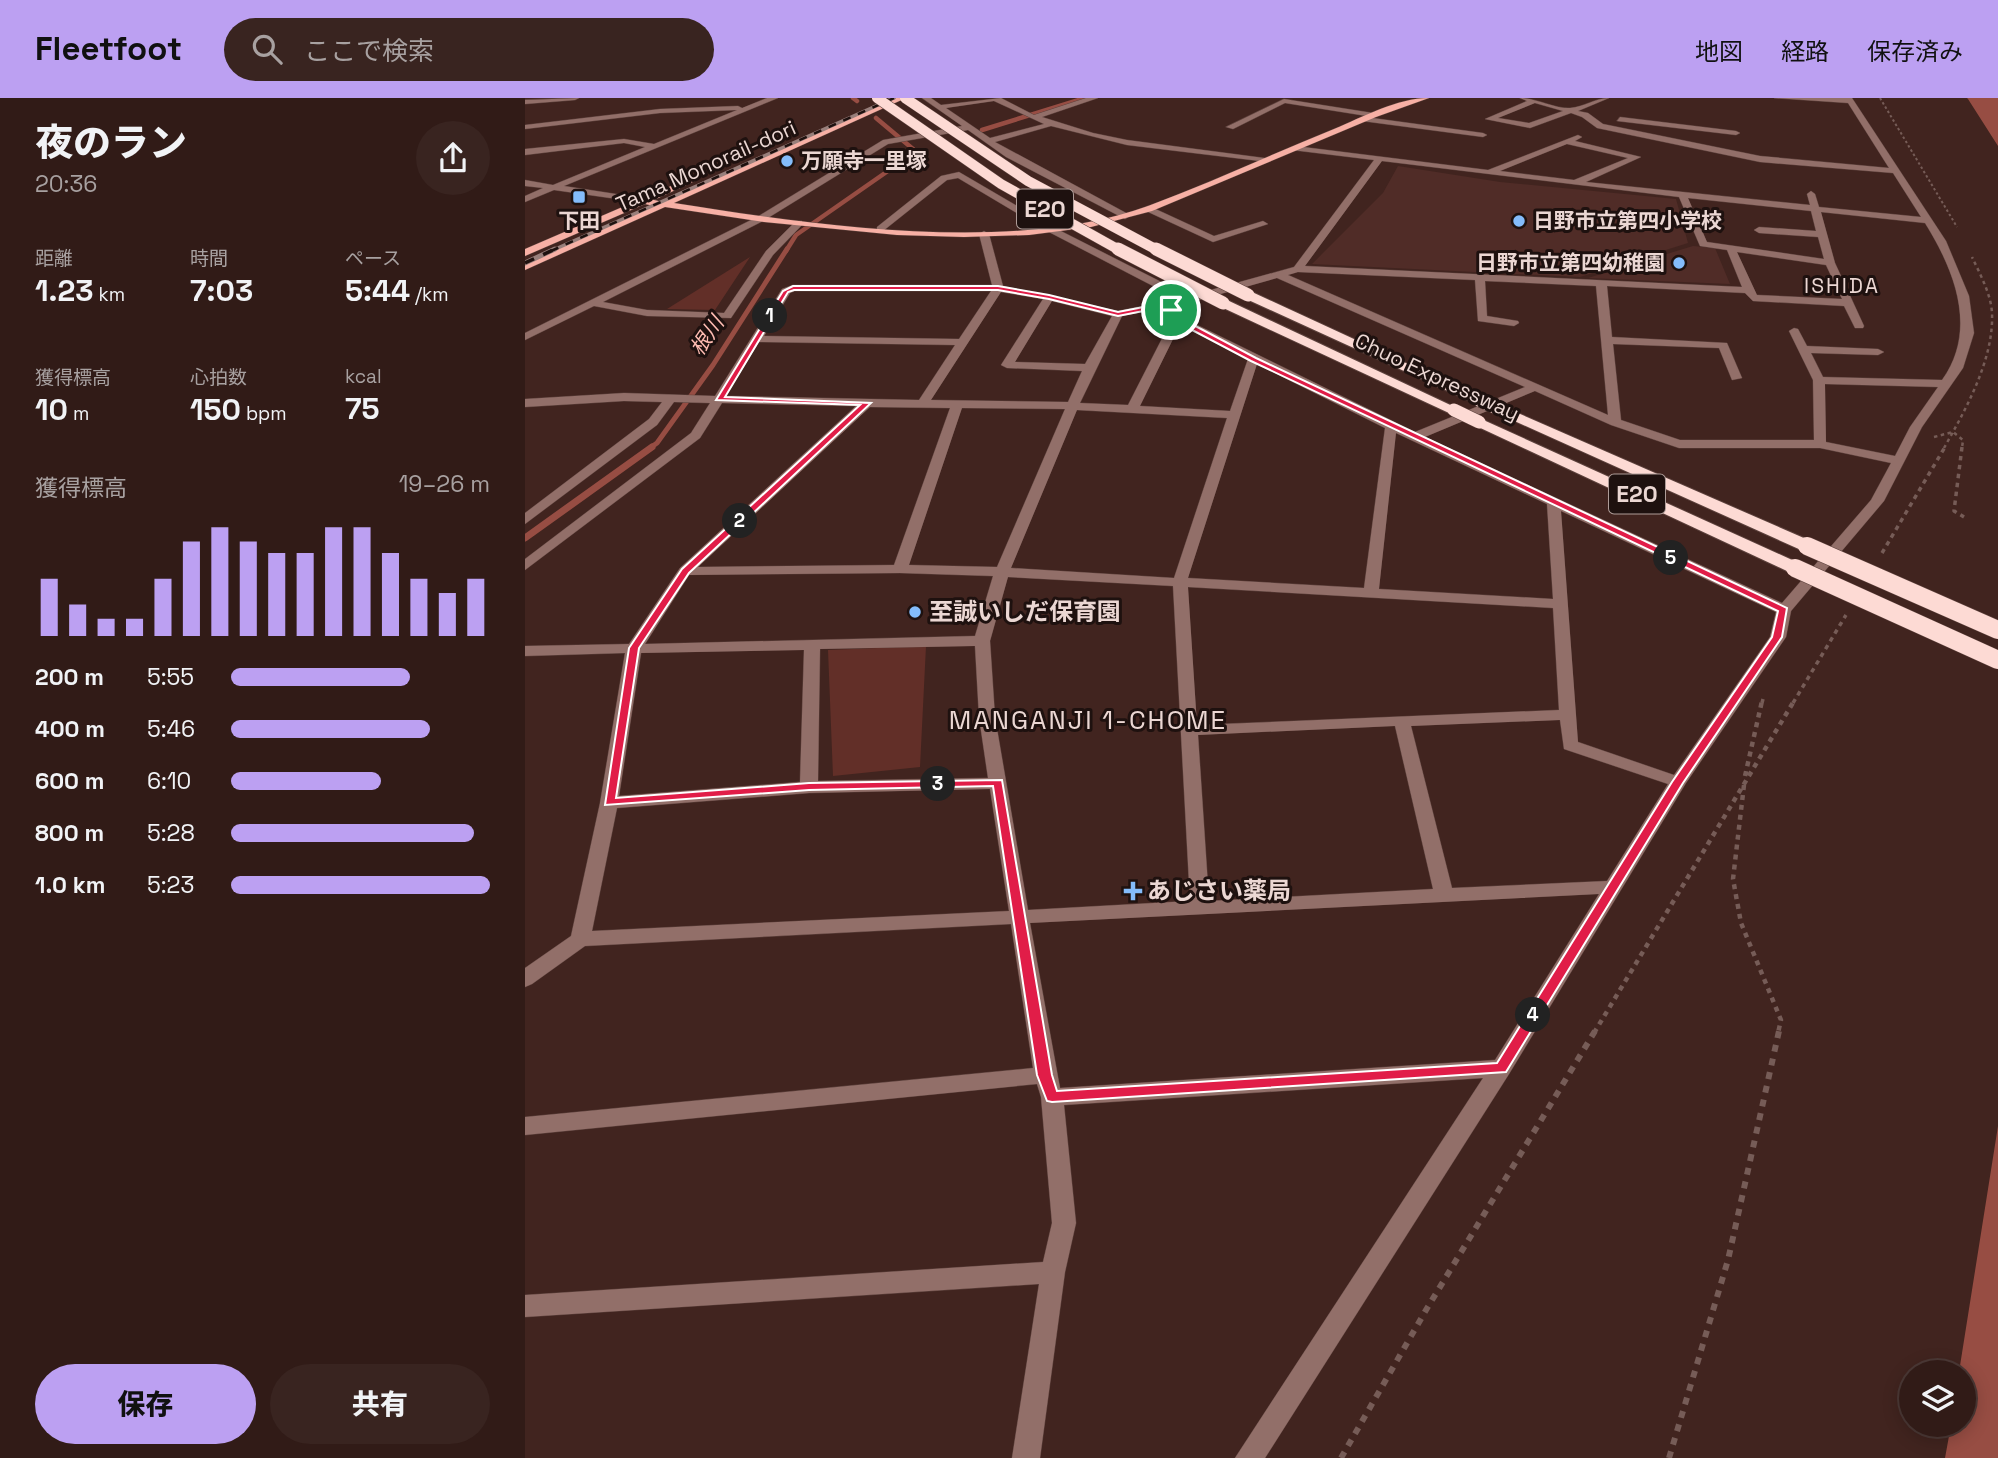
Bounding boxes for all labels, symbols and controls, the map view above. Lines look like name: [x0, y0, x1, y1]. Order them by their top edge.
search box: [224, 18, 714, 81]
text: Fleetfoot: [35, 28, 182, 70]
icon: search: [248, 30, 286, 68]
text: ここで検索: [304, 34, 434, 68]
text: 地図: [1695, 36, 1743, 67]
text: 経路: [1781, 36, 1829, 67]
text: 保存済み: [1867, 36, 1963, 67]
street label: Tama Monorail-dori: [612, 114, 800, 217]
text: 夜のラン: [35, 119, 187, 167]
button: share: [416, 121, 490, 195]
place label: 万願寺一里塚: [801, 147, 927, 174]
marker: 万願寺一里塚: [779, 153, 795, 169]
text: 20:36: [35, 169, 97, 199]
marker: 下田: [571, 189, 587, 205]
road number: E20: [1017, 190, 1073, 228]
place label: 下田: [558, 207, 600, 234]
place label: 日野市立第四小学校: [1533, 207, 1722, 234]
marker: 日野市立第四小学校: [1511, 213, 1527, 229]
text: 距離: [35, 246, 73, 271]
text: 時間: [190, 246, 228, 271]
text: ペース: [345, 246, 401, 271]
place label: 日野市立第四幼稚園: [1476, 249, 1665, 276]
marker: 日野市立第四幼稚園: [1671, 255, 1687, 271]
text: 1.23: [35, 271, 94, 310]
text: 7:03: [190, 271, 253, 310]
text: 5:44: [345, 271, 410, 310]
district label: ISHIDA: [1804, 272, 1880, 299]
pin: [1141, 280, 1201, 340]
text: km: [94, 282, 125, 307]
text: /km: [410, 282, 449, 307]
icon: arrive: [1152, 291, 1190, 329]
pin: 1: [753, 298, 787, 333]
text: 1: [765, 303, 774, 328]
water label: 根川: [684, 309, 731, 361]
street label: Chuo Expressway: [1351, 327, 1524, 426]
text: kcal: [345, 364, 382, 389]
text: 獲得標高: [35, 365, 111, 390]
text: 心拍数: [190, 365, 247, 390]
text: 75: [345, 389, 380, 428]
text: 10: [35, 390, 68, 429]
text: 150: [190, 390, 241, 429]
text: m: [68, 401, 89, 426]
text: bpm: [241, 401, 287, 426]
text: 19–26 m: [399, 469, 490, 499]
text: 獲得標高: [35, 473, 127, 503]
road number: E20: [1609, 474, 1665, 514]
pin: 2: [723, 504, 757, 538]
text: 2: [734, 508, 745, 533]
pin: 5: [1653, 540, 1689, 575]
text: 5: [1665, 545, 1676, 570]
place label: 至誠いしだ保育園: [929, 596, 1121, 627]
marker: 至誠いしだ保育園: [907, 604, 923, 620]
text: 200 m: [35, 662, 104, 692]
text: 5:55: [147, 662, 194, 692]
district label: MANGANJI 1-CHOME: [949, 703, 1227, 737]
text: 400 m: [35, 714, 105, 744]
text: 5:46: [147, 714, 195, 744]
text: 600 m: [35, 766, 105, 796]
text: 6:10: [147, 766, 191, 796]
pin: 3: [921, 766, 955, 802]
text: 3: [932, 771, 943, 796]
text: 800 m: [35, 818, 104, 848]
text: 5:28: [147, 818, 195, 848]
text: 1.0 km: [35, 870, 105, 900]
text: 5:23: [147, 870, 194, 900]
place label: あじさい薬局: [1147, 875, 1291, 906]
marker: あじさい薬局: [1125, 883, 1141, 899]
pin: 4: [1515, 998, 1551, 1032]
text: 4: [1526, 1002, 1539, 1027]
map controls: [1899, 1360, 1976, 1437]
button: layers: [1899, 1360, 1976, 1437]
button: 保存: [35, 1364, 256, 1444]
button: 共有: [270, 1364, 490, 1444]

